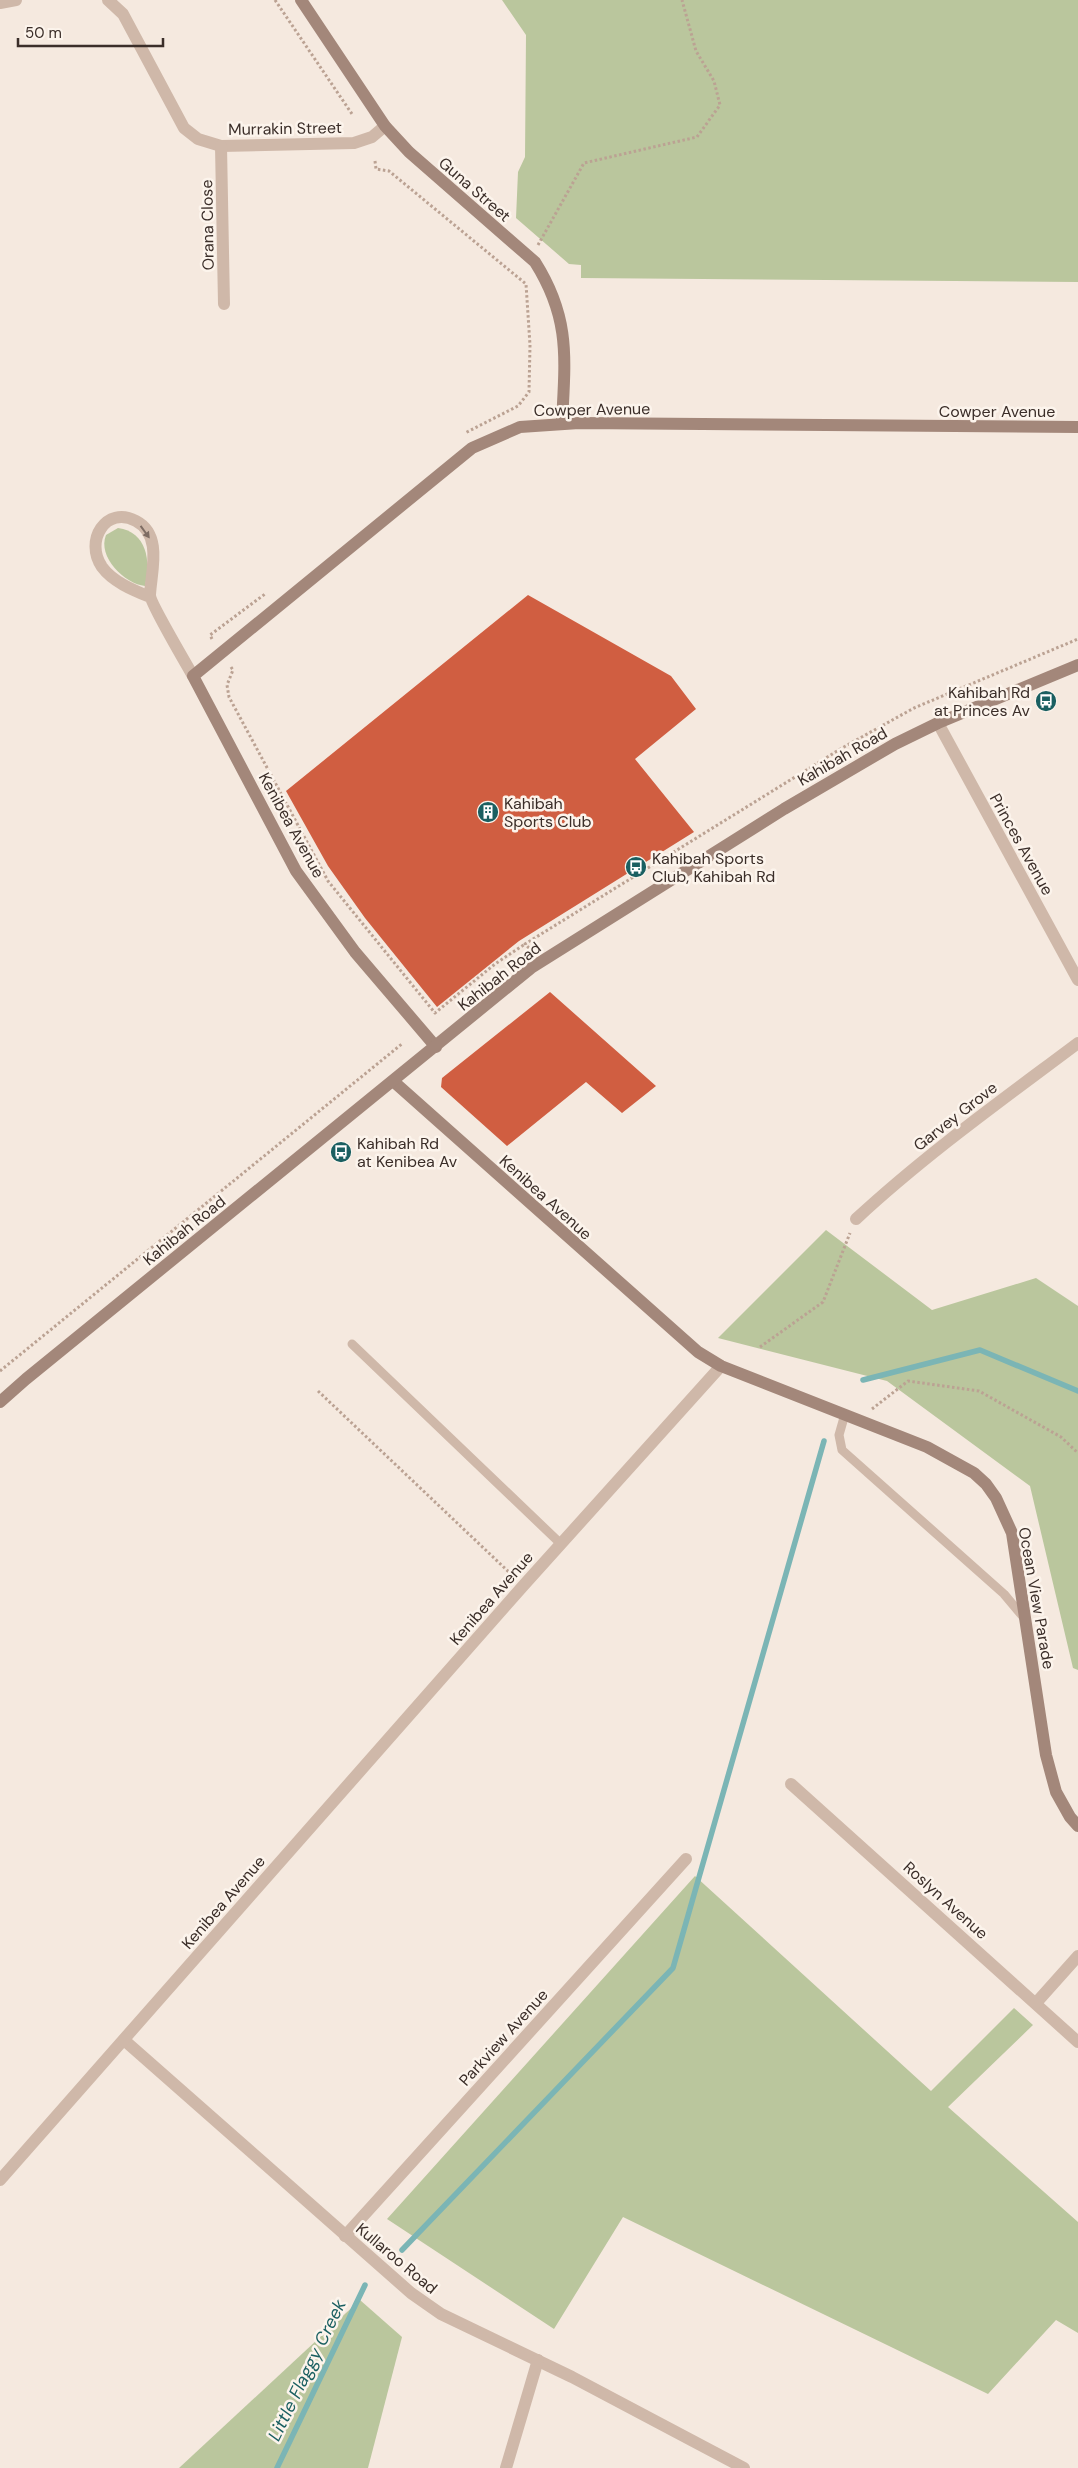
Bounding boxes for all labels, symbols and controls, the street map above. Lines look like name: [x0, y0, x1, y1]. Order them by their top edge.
scale bar: [18, 15, 162, 47]
text: 50 m: [25, 23, 62, 43]
street label: Murrakin Street: [228, 117, 342, 140]
street label: Guna Street: [434, 152, 515, 226]
street label: Orana Close: [196, 179, 219, 271]
street label: Cowper Avenue: [534, 398, 650, 421]
street label: Cowper Avenue: [939, 401, 1055, 422]
one-way arrow: [140, 525, 150, 538]
place label: Kahibah Rd at Princes Av: [934, 682, 1031, 721]
bus stop icon: Kahibah Rd at Princes Av: [1034, 689, 1058, 713]
street label: Kahibah Road: [794, 722, 891, 791]
street label: Kenibea Avenue: [254, 769, 329, 882]
street label: Princes Avenue: [985, 790, 1058, 899]
place label: Kahibah Sports Club: [504, 793, 592, 832]
building icon: Kahibah Sports Club: [476, 800, 500, 824]
place label: Kahibah Sports Club, Kahibah Rd: [652, 848, 775, 887]
bus stop icon: Kahibah Sports Club, Kahibah Rd: [624, 855, 648, 879]
street label: Kahibah Road: [453, 937, 545, 1016]
street label: Garvey Grove: [909, 1077, 1001, 1156]
place label: Kahibah Rd at Kenibea Av: [357, 1133, 458, 1172]
bus stop icon: Kahibah Rd at Kenibea Av: [329, 1140, 353, 1164]
street label: Kenibea Avenue: [495, 1150, 596, 1244]
street label: Kahibah Road: [139, 1191, 230, 1270]
street label: Ocean View Parade: [1014, 1525, 1059, 1671]
street label: Kenibea Avenue: [445, 1547, 538, 1650]
street label: Kenibea Avenue: [177, 1851, 270, 1954]
street label: Roslyn Avenue: [899, 1857, 992, 1944]
street label: Parkview Avenue: [454, 1984, 552, 2090]
street label: Kullaroo Road: [352, 2218, 442, 2299]
water label: Little Flaggy Creek: [262, 2295, 352, 2445]

